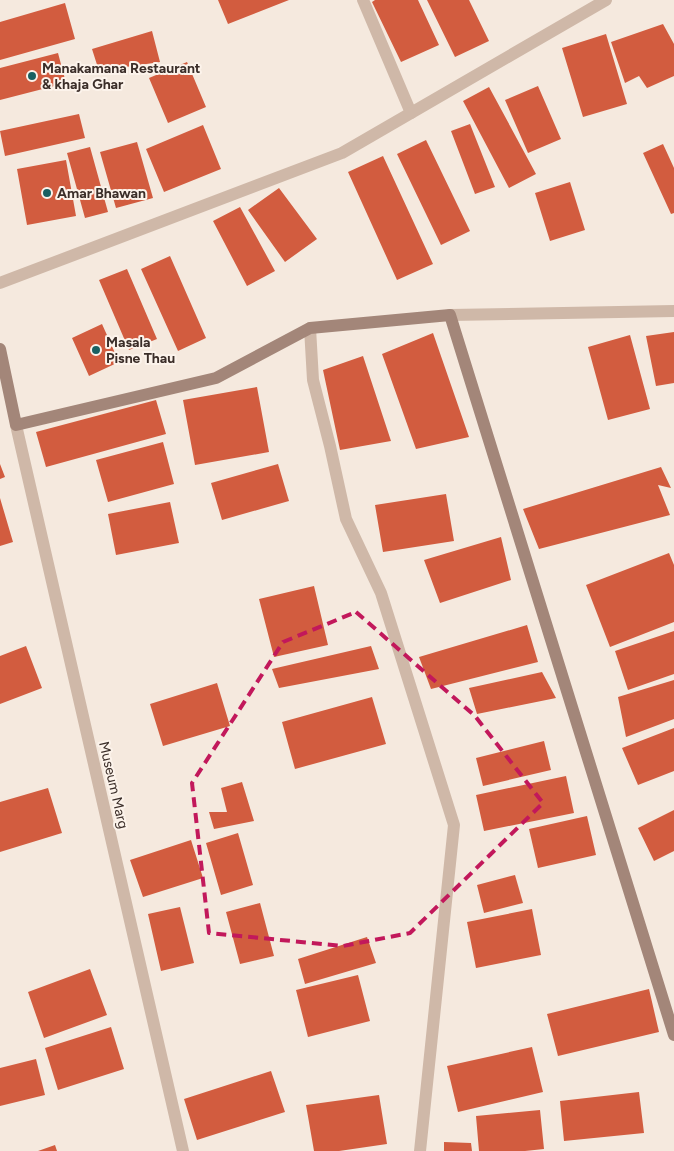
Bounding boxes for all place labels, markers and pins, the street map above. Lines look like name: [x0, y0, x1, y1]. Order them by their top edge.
place label: Manakamana Restaurant & khaja Ghar: [42, 60, 201, 93]
marker: Manakamana Restaurant & khaja Ghar: [26, 70, 38, 82]
place label: Amar Bhawan: [57, 185, 146, 202]
marker: Amar Bhawan: [41, 187, 53, 199]
place label: Masala Pisne Thau: [106, 334, 175, 367]
marker: Masala Pisne Thau: [90, 344, 102, 356]

